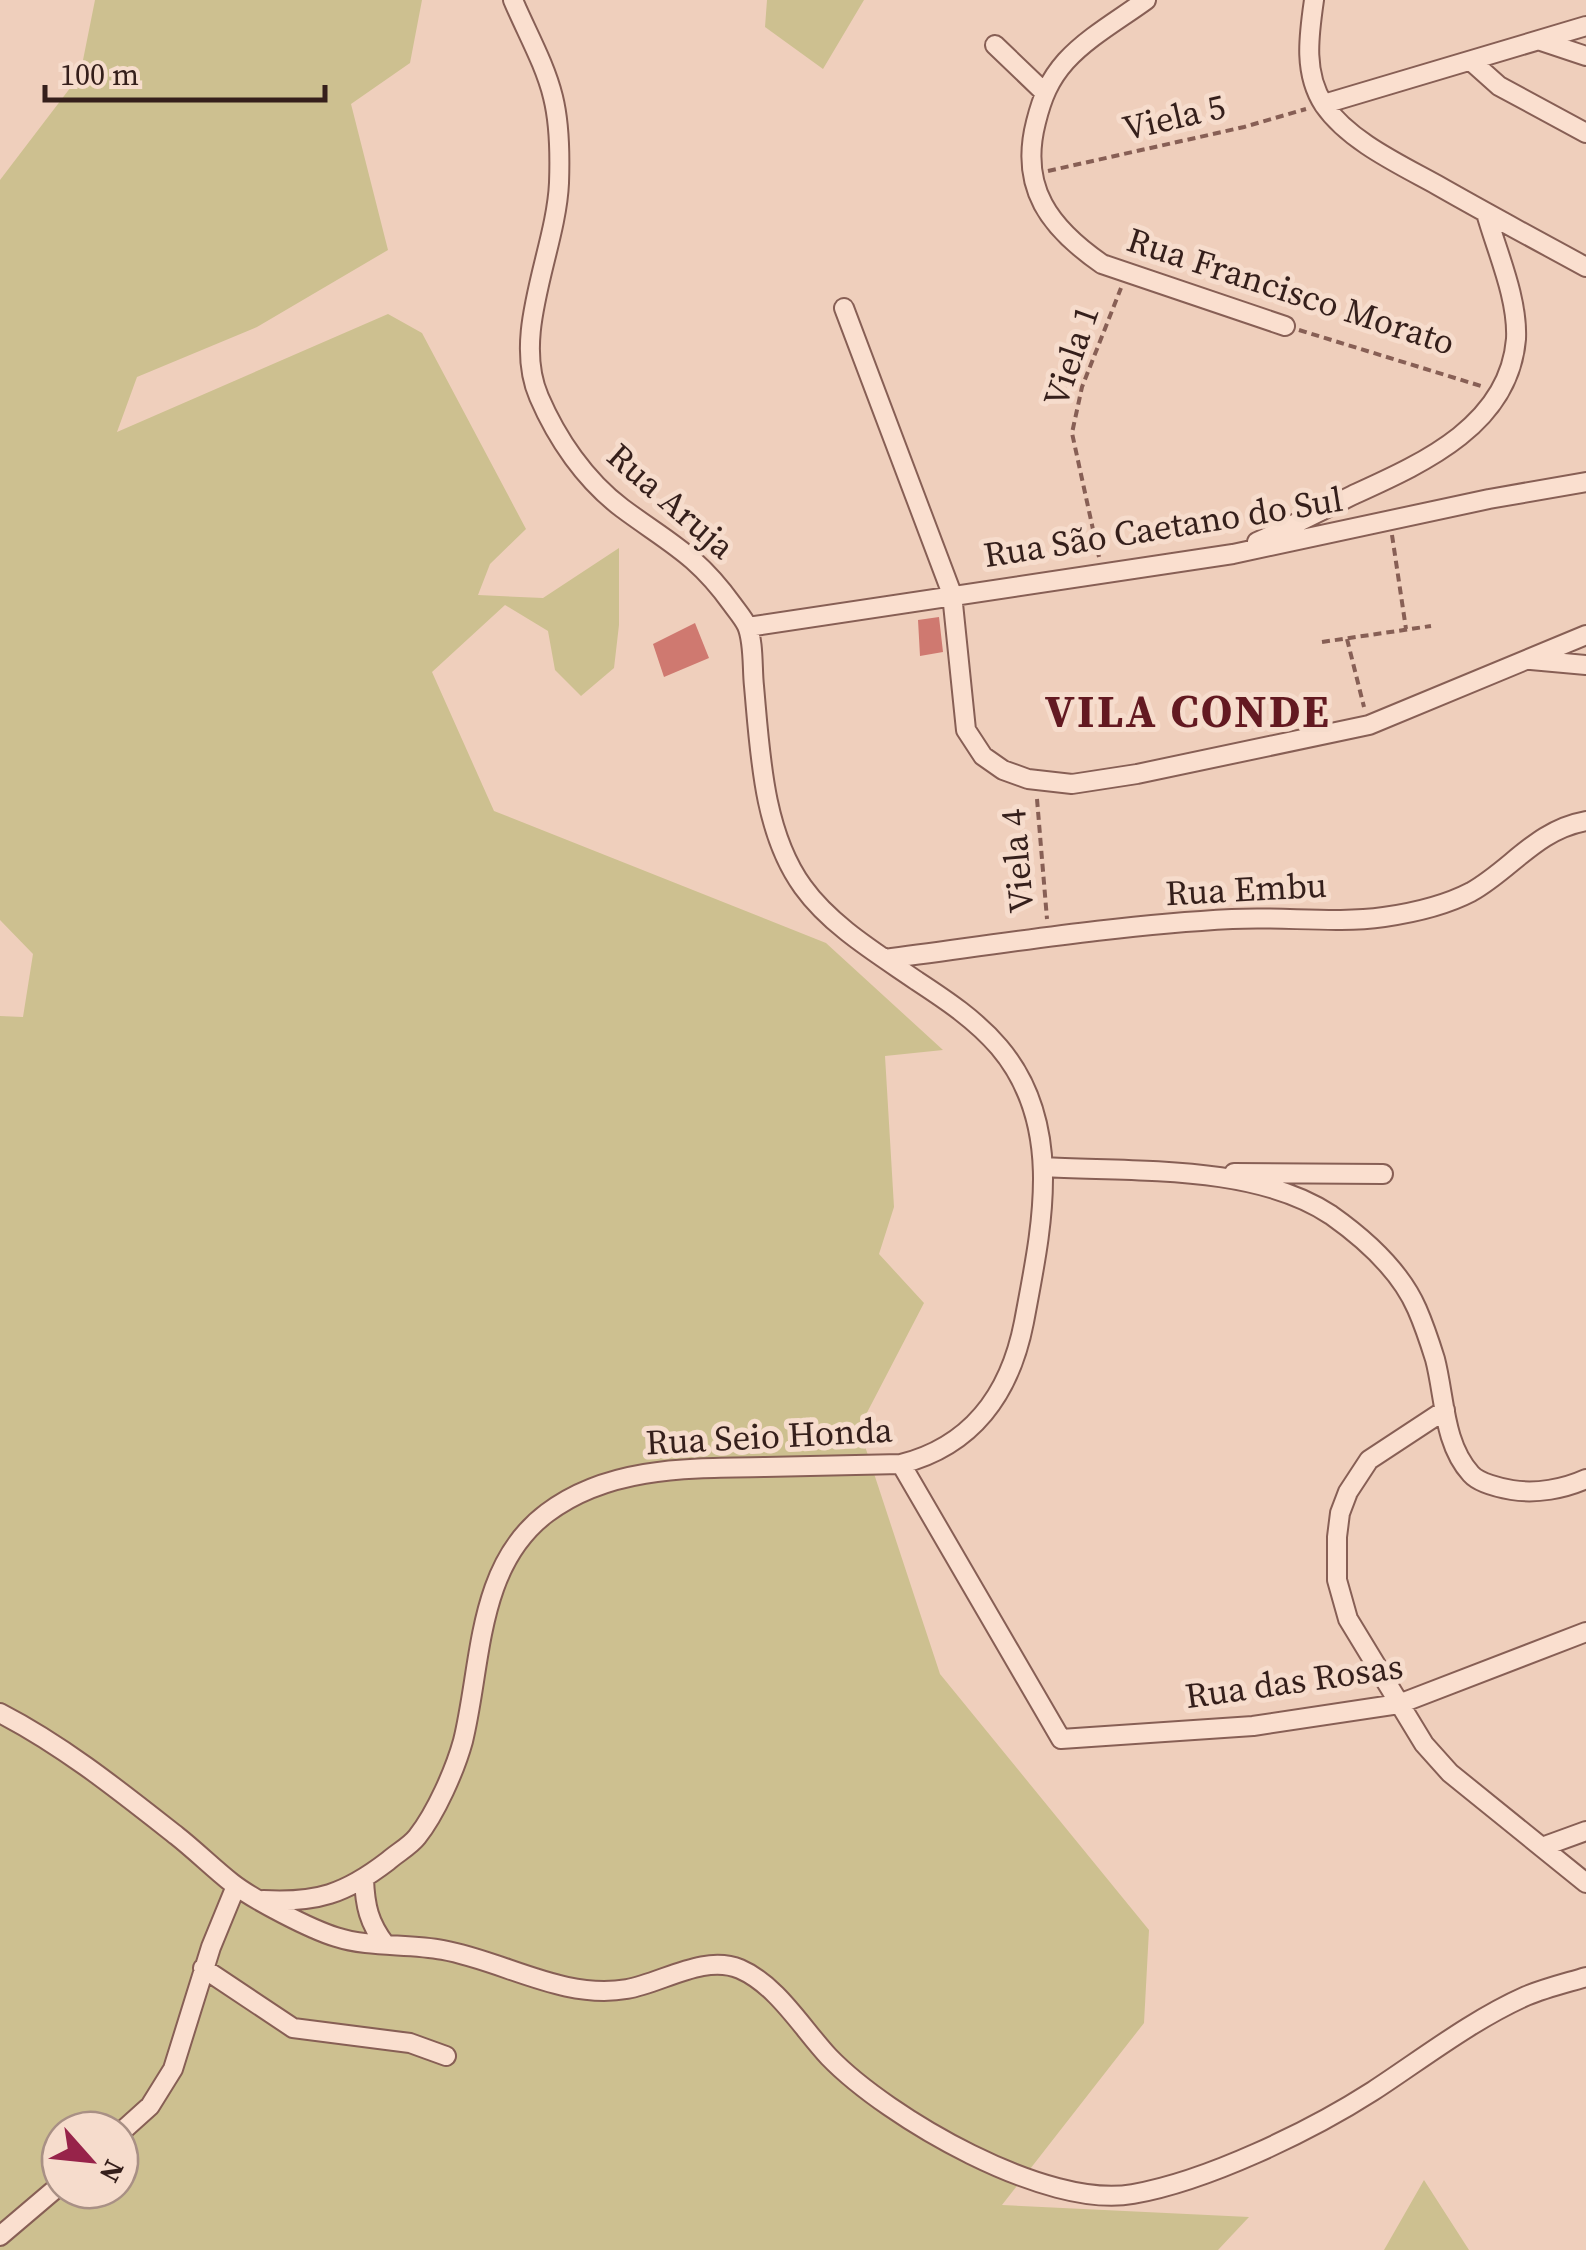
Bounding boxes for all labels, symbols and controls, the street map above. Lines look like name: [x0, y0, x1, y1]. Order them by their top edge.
scale bar: [45, 40, 325, 102]
text: 100 m: [60, 54, 139, 95]
street label: Viela 5: [1118, 82, 1230, 152]
street label: Rua Francisco Morato: [1121, 215, 1461, 367]
street label: Viela 1: [1031, 299, 1111, 413]
street label: Rua Aruja: [597, 432, 745, 570]
street label: Rua São Caetano do Sul: [980, 475, 1346, 579]
district label: VILA CONDE: [1045, 680, 1331, 742]
street label: Viela 4: [989, 807, 1045, 915]
street label: Rua Embu: [1164, 861, 1328, 917]
street label: Rua Seio Honda: [644, 1406, 894, 1466]
street label: Rua das Rosas: [1182, 1642, 1406, 1720]
north arrow: [40, 2110, 140, 2210]
text: N: [91, 2154, 134, 2189]

